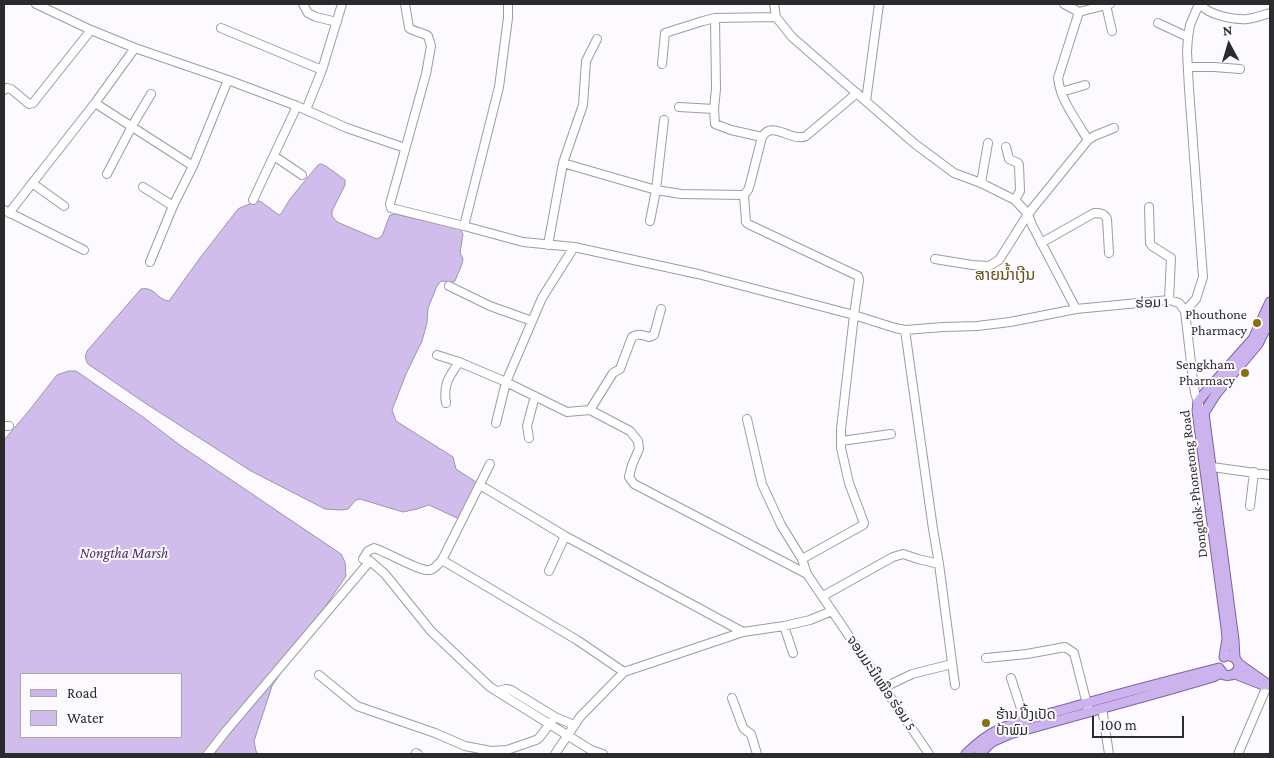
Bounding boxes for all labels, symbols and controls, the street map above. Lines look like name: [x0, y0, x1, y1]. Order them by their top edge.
north arrow: [1204, 20, 1254, 70]
text: N: [1222, 22, 1233, 39]
district label: ສາຍນ້ຳເງີນ: [975, 265, 1035, 285]
street label: ຮ່ອມ 1: [1135, 294, 1169, 312]
place label: Phouthone Pharmacy: [1185, 307, 1247, 340]
marker: Phouthone Pharmacy: [1251, 317, 1263, 329]
place label: Sengkham Pharmacy: [1176, 357, 1235, 390]
marker: Sengkham Pharmacy: [1239, 367, 1251, 379]
street label: Dongdok-Phonetong Road: [1177, 409, 1211, 559]
water label: Nongtha Marsh: [80, 544, 168, 562]
street label: ຈອມມະນີເໜືອ ຮ່ອມ 5: [843, 632, 919, 734]
legend: [20, 673, 182, 738]
text: Road: [67, 685, 97, 701]
scale bar: [1094, 706, 1186, 738]
place label: ຮ້ານ ປີ້ງເປັດ ປ້າພົມ: [996, 707, 1056, 740]
text: Water: [67, 710, 104, 726]
marker: ຮ້ານ ປີ້ງເປັດ ປ້າພົມ: [980, 717, 992, 729]
text: 100 m: [1100, 717, 1137, 733]

